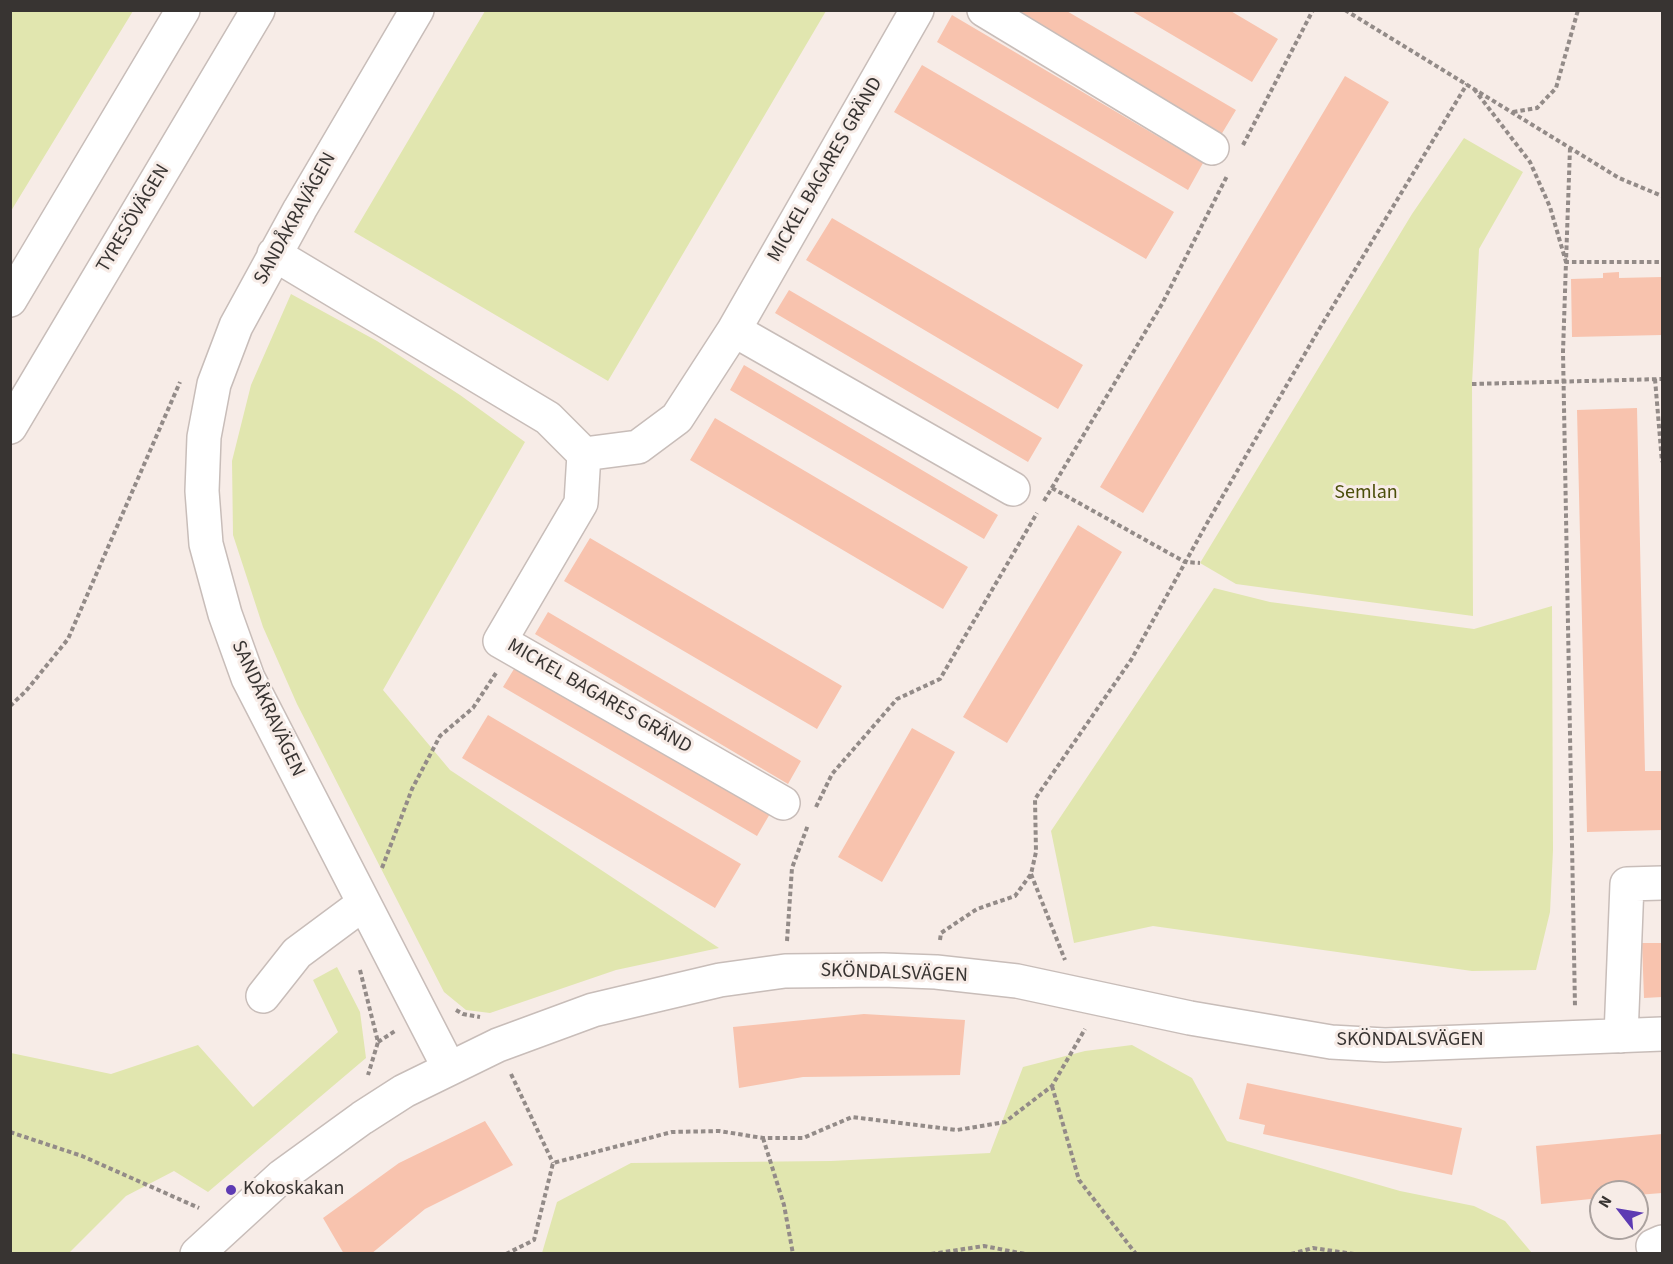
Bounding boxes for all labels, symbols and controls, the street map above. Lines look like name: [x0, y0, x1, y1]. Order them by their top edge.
street label: MICKEL BAGARES GRÄND: [763, 74, 889, 266]
street label: SANDÅKRAVÄGEN: [250, 149, 342, 289]
street label: TYRESÖVÄGEN: [92, 160, 176, 278]
park label: Semlan: [1334, 482, 1398, 506]
street label: MICKEL BAGARES GRÄND: [503, 634, 695, 760]
street label: SANDÅKRAVÄGEN: [225, 637, 309, 781]
street label: SKÖNDALSVÄGEN: [820, 959, 968, 989]
street label: SKÖNDALSVÄGEN: [1336, 1029, 1484, 1053]
place label: Kokoskakan: [243, 1178, 344, 1202]
north arrow: [1589, 1180, 1649, 1240]
marker: Kokoskakan: [224, 1183, 238, 1197]
text: N: [1593, 1192, 1617, 1212]

